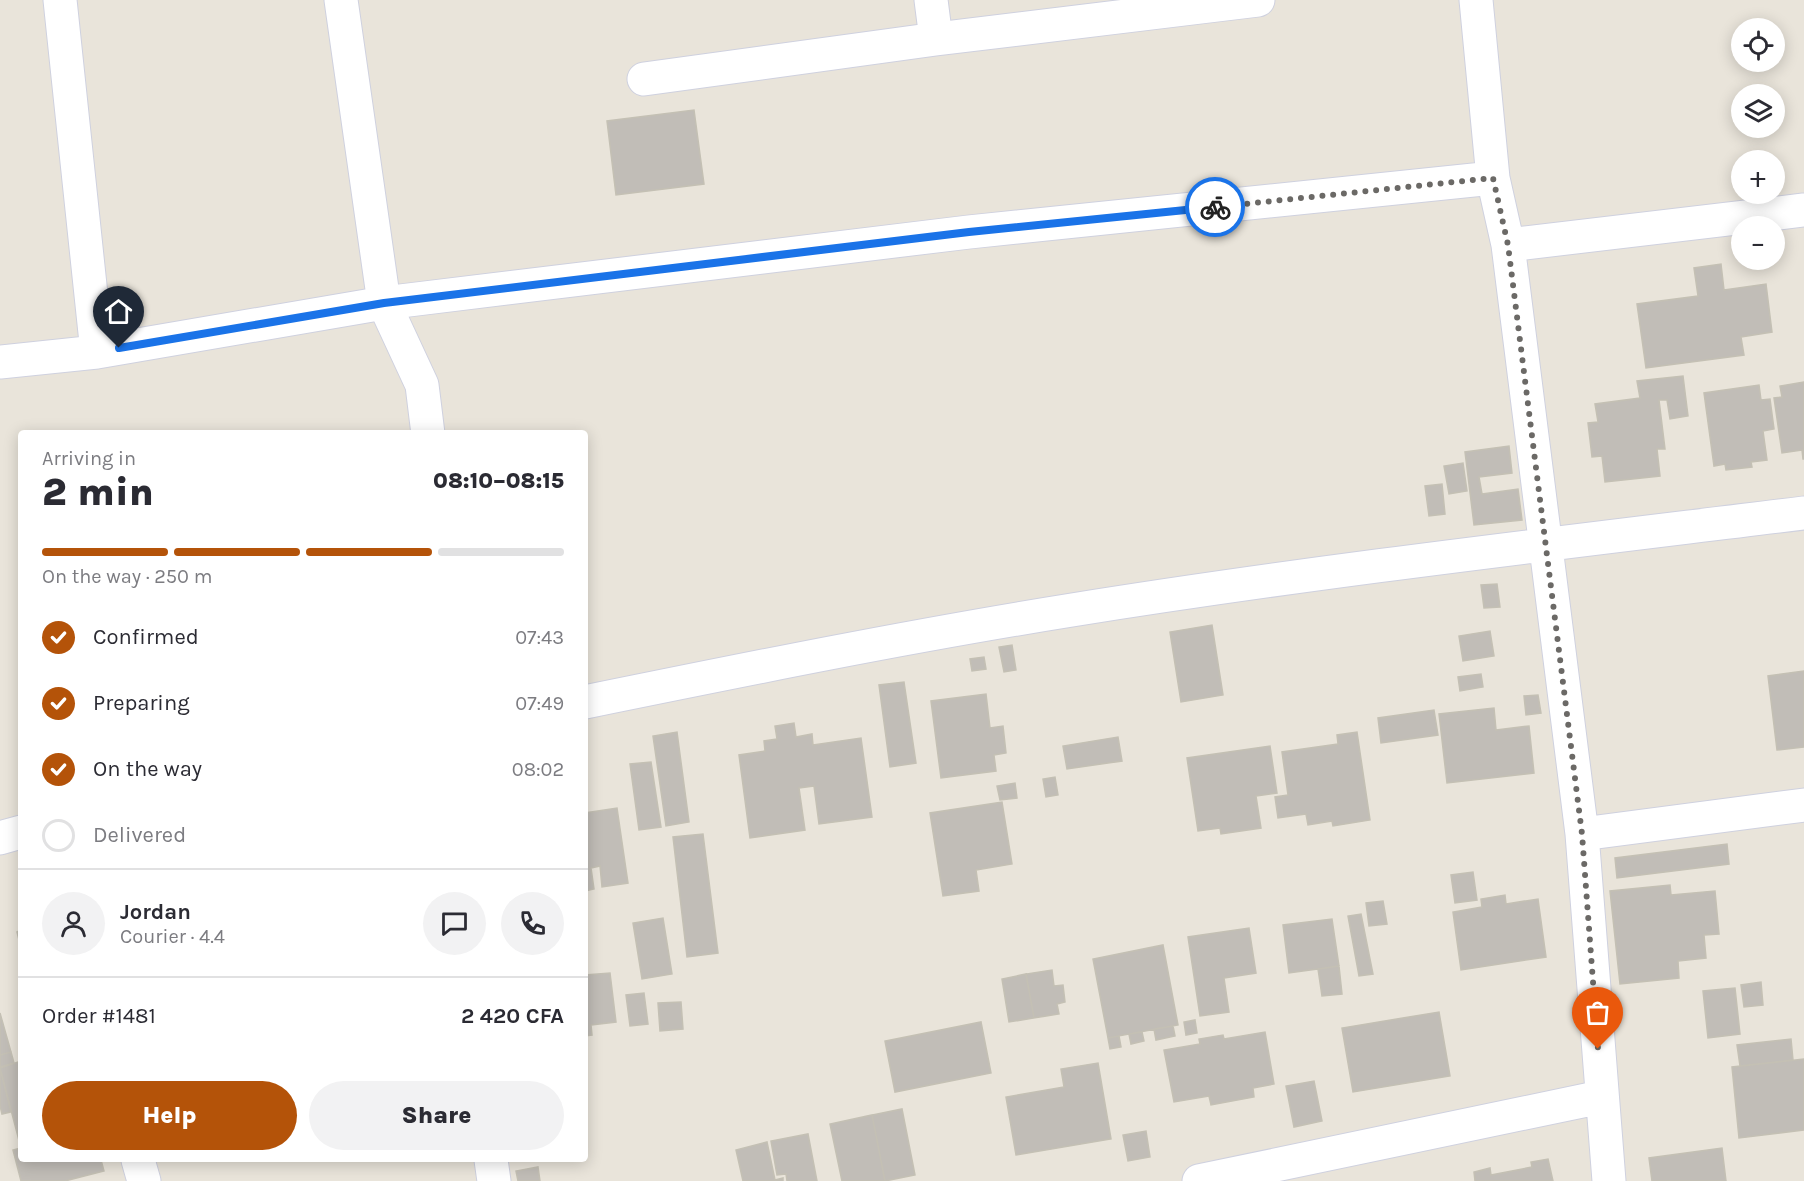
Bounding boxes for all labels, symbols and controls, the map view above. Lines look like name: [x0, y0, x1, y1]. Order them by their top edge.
map controls: [1731, 18, 1785, 270]
button: locate: [1731, 18, 1785, 72]
button: layers: [1731, 84, 1785, 138]
button: +: [1731, 150, 1785, 204]
courier: [1185, 177, 1245, 237]
icon: bike: [1199, 191, 1232, 224]
button: −: [1731, 216, 1785, 270]
pin: [93, 286, 144, 348]
icon: home: [102, 295, 135, 328]
text: Arriving in: [42, 447, 136, 470]
text: 08:10–08:15: [433, 468, 564, 494]
text: 2 min: [42, 469, 154, 515]
text: On the way · 250 m: [42, 565, 212, 588]
icon: check: [42, 621, 75, 654]
text: Confirmed: [93, 624, 199, 650]
text: 07:43: [515, 626, 564, 649]
icon: check: [42, 687, 75, 720]
text: Preparing: [93, 690, 190, 716]
text: 07:49: [515, 692, 564, 715]
icon: check: [42, 753, 75, 786]
text: On the way: [93, 756, 202, 782]
text: 08:02: [512, 758, 564, 781]
text: Delivered: [93, 822, 186, 848]
button: person: [42, 892, 105, 955]
button: chat: [423, 892, 486, 955]
button: phone: [501, 892, 564, 955]
text: Jordan: [120, 899, 191, 925]
text: Courier · 4.4: [120, 925, 225, 948]
pin: [1572, 987, 1623, 1049]
icon: bag: [1581, 996, 1614, 1029]
text: Order #1481: [42, 1003, 156, 1029]
text: 2 420 CFA: [461, 1003, 564, 1029]
button: Help: [42, 1081, 297, 1150]
button: Share: [309, 1081, 564, 1150]

